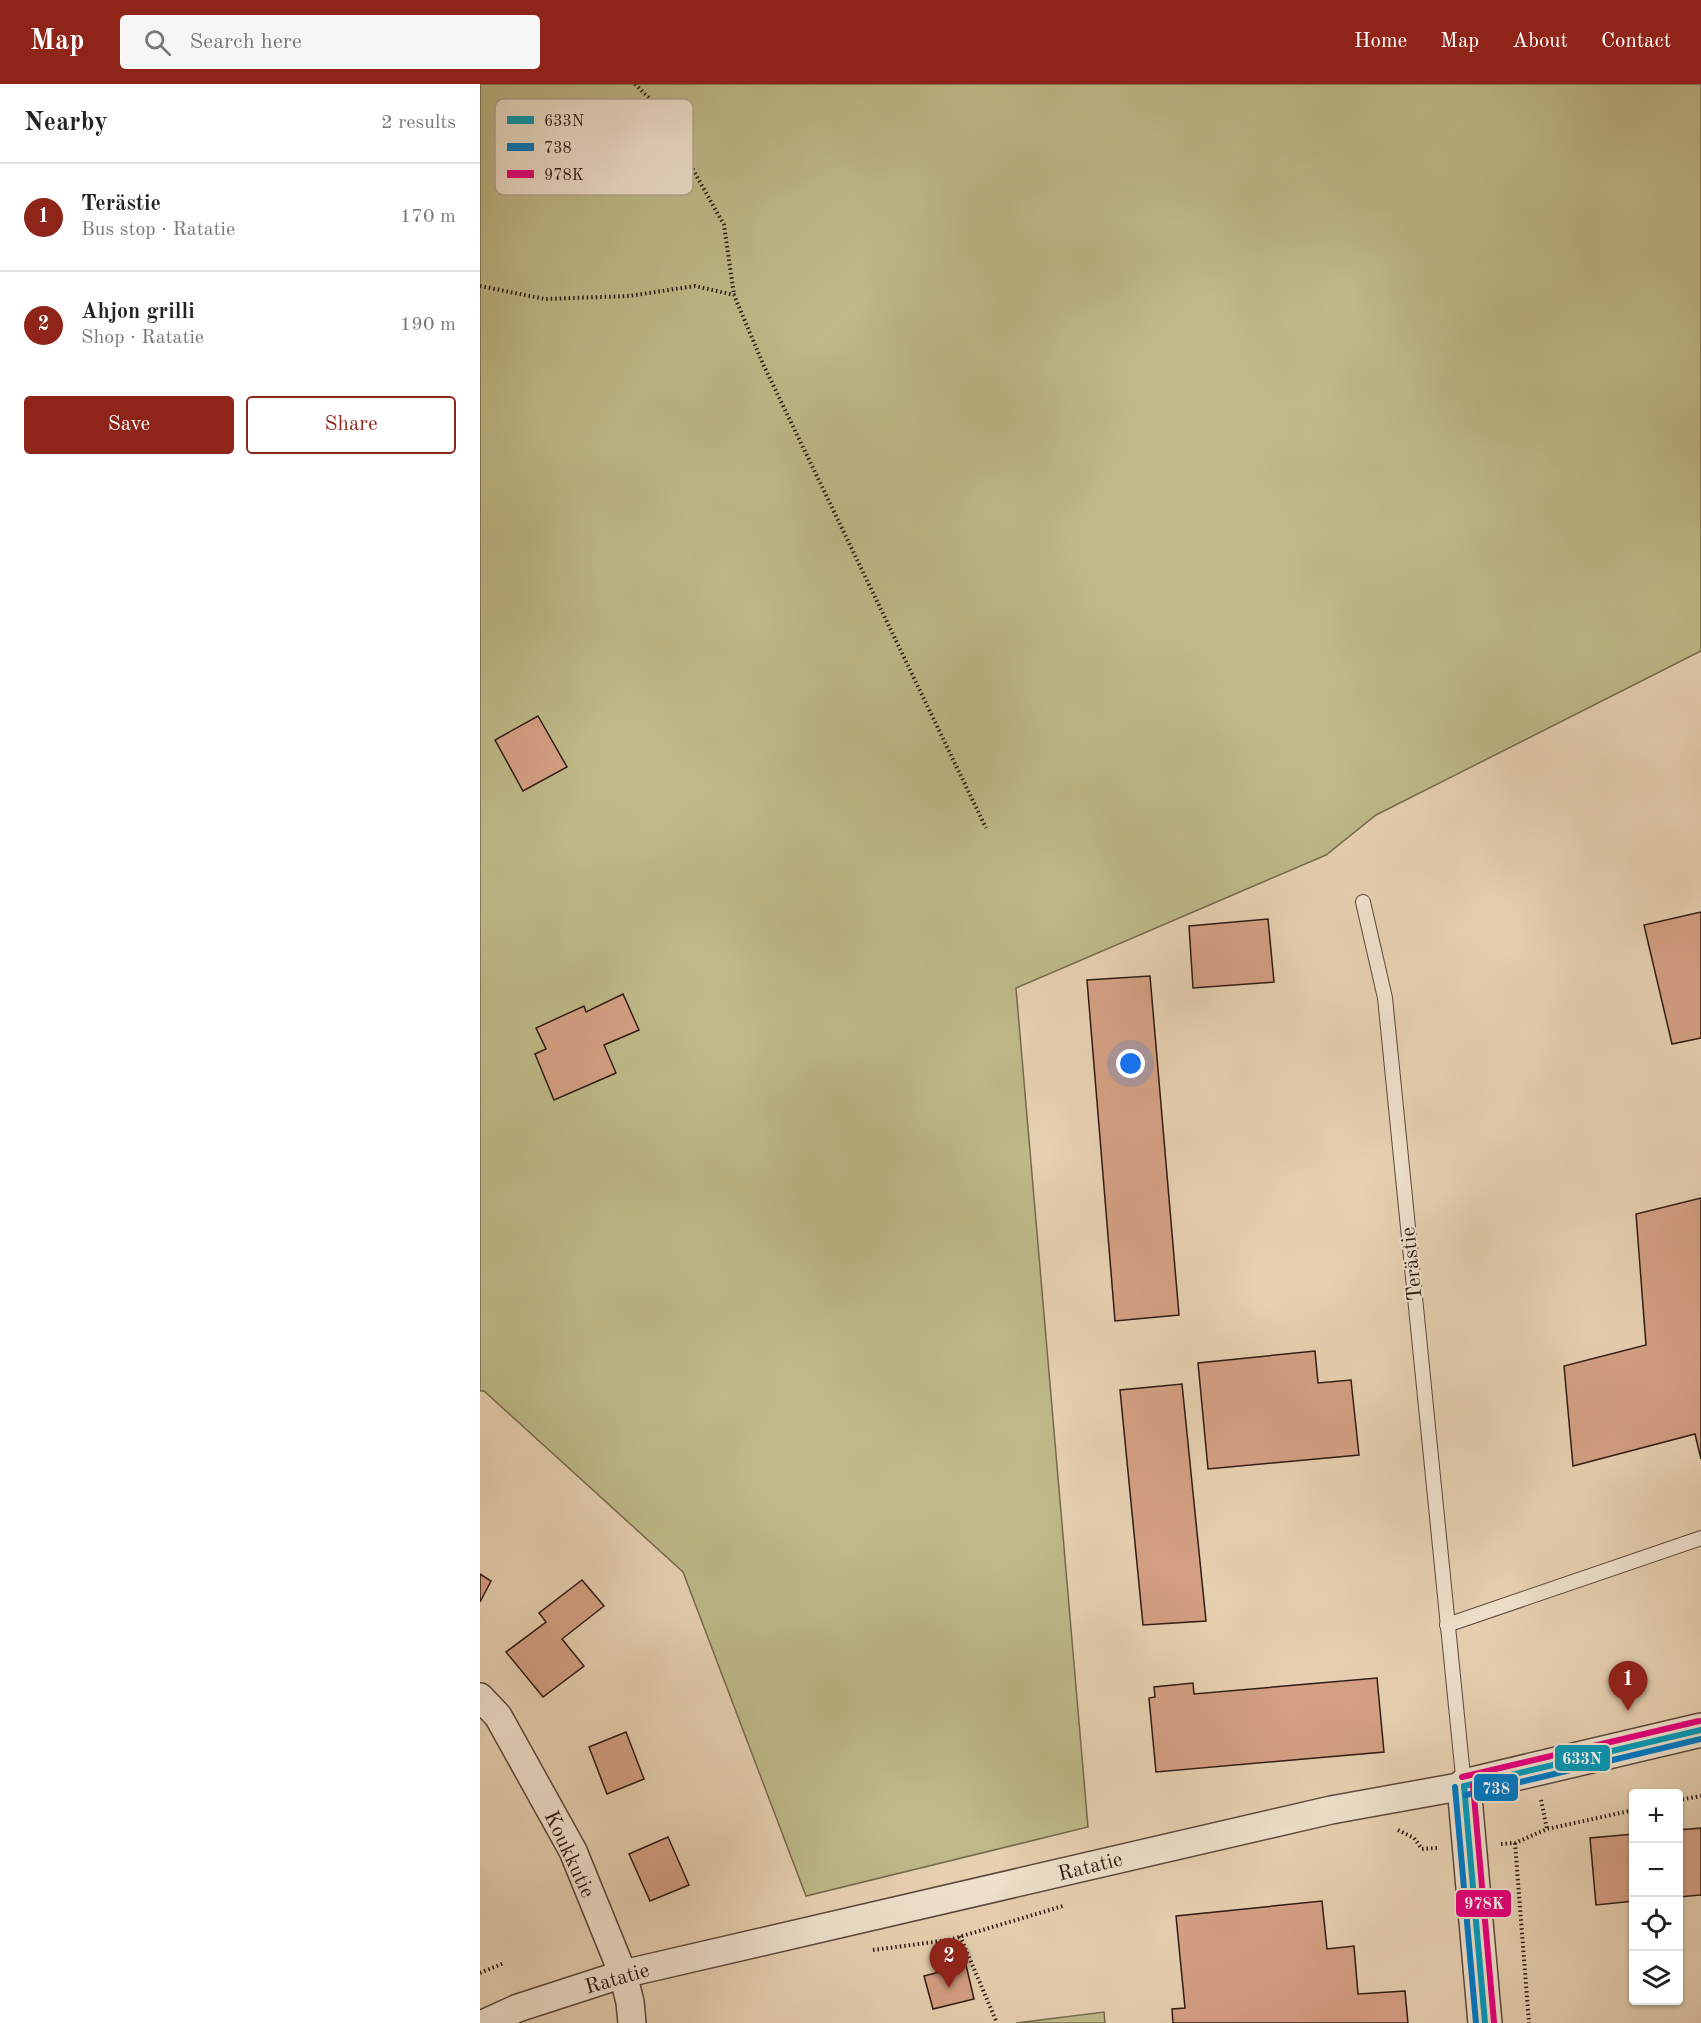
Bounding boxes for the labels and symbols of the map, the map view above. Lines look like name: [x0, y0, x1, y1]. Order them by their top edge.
legend: [495, 99, 693, 195]
text: 633N: [544, 114, 584, 130]
text: 738: [544, 141, 572, 157]
text: 978K: [544, 168, 584, 184]
your location: [1116, 1049, 1145, 1078]
street label: Terästie: [1398, 1226, 1427, 1302]
pin: 1: [1608, 1662, 1648, 1711]
line badge: 633N: [1554, 1744, 1611, 1772]
text: 633N: [1562, 1752, 1603, 1768]
line badge: 738: [1473, 1773, 1519, 1802]
text: 738: [1482, 1782, 1510, 1798]
street label: Koukkutie: [539, 1808, 598, 1901]
street label: Ratatie: [1056, 1849, 1125, 1886]
line badge: 978K: [1455, 1889, 1512, 1918]
text: 978K: [1464, 1897, 1504, 1913]
pin: 2: [930, 1938, 968, 1988]
street label: Ratatie: [583, 1960, 652, 1999]

